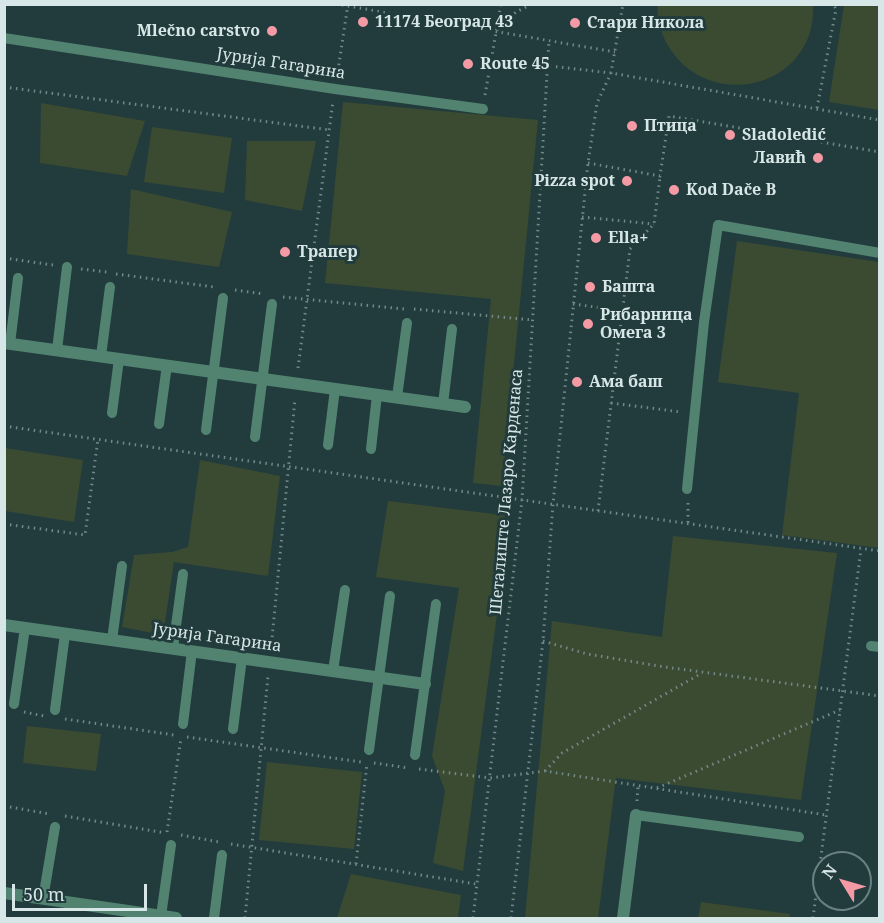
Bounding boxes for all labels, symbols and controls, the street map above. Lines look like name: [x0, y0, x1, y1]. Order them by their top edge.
place label: 11174 Београд 43: [375, 12, 513, 32]
place label: Стари Никола: [587, 13, 704, 33]
marker: 11174 Београд 43: [356, 15, 370, 29]
marker: Стари Никола: [568, 16, 582, 30]
place label: Mlečno carstvo: [137, 21, 260, 41]
marker: Mlečno carstvo: [265, 24, 279, 38]
street label: Јурија Гагарина: [215, 44, 347, 84]
place label: Route 45: [480, 54, 550, 74]
marker: Route 45: [461, 57, 475, 71]
place label: Птица: [644, 116, 697, 136]
marker: Птица: [625, 119, 639, 133]
place label: Sladoledić: [742, 125, 826, 145]
marker: Sladoledić: [723, 128, 737, 142]
place label: Лавић: [753, 148, 806, 168]
marker: Лавић: [811, 151, 825, 165]
place label: Pizza spot: [534, 171, 615, 191]
marker: Pizza spot: [620, 174, 634, 188]
place label: Kod Dače B: [686, 180, 776, 200]
marker: Kod Dače B: [667, 183, 681, 197]
place label: Ella+: [608, 228, 648, 248]
marker: Ella+: [589, 231, 603, 245]
place label: Трапер: [297, 242, 358, 262]
marker: Трапер: [278, 245, 292, 259]
place label: Башта: [602, 277, 655, 297]
marker: Башта: [583, 280, 597, 294]
place label: Рибарница Омега 3: [600, 305, 692, 343]
marker: Рибарница Омега 3: [581, 317, 595, 331]
street label: Шеталиште Лазаро Карденаса: [487, 368, 527, 616]
place label: Ама баш: [589, 372, 663, 392]
marker: Ама баш: [570, 375, 584, 389]
street label: Јурија Гагарина: [151, 619, 283, 657]
north arrow: [812, 851, 872, 911]
text: N: [817, 860, 842, 883]
scale bar: [15, 872, 150, 910]
text: 50 m: [23, 882, 65, 906]

